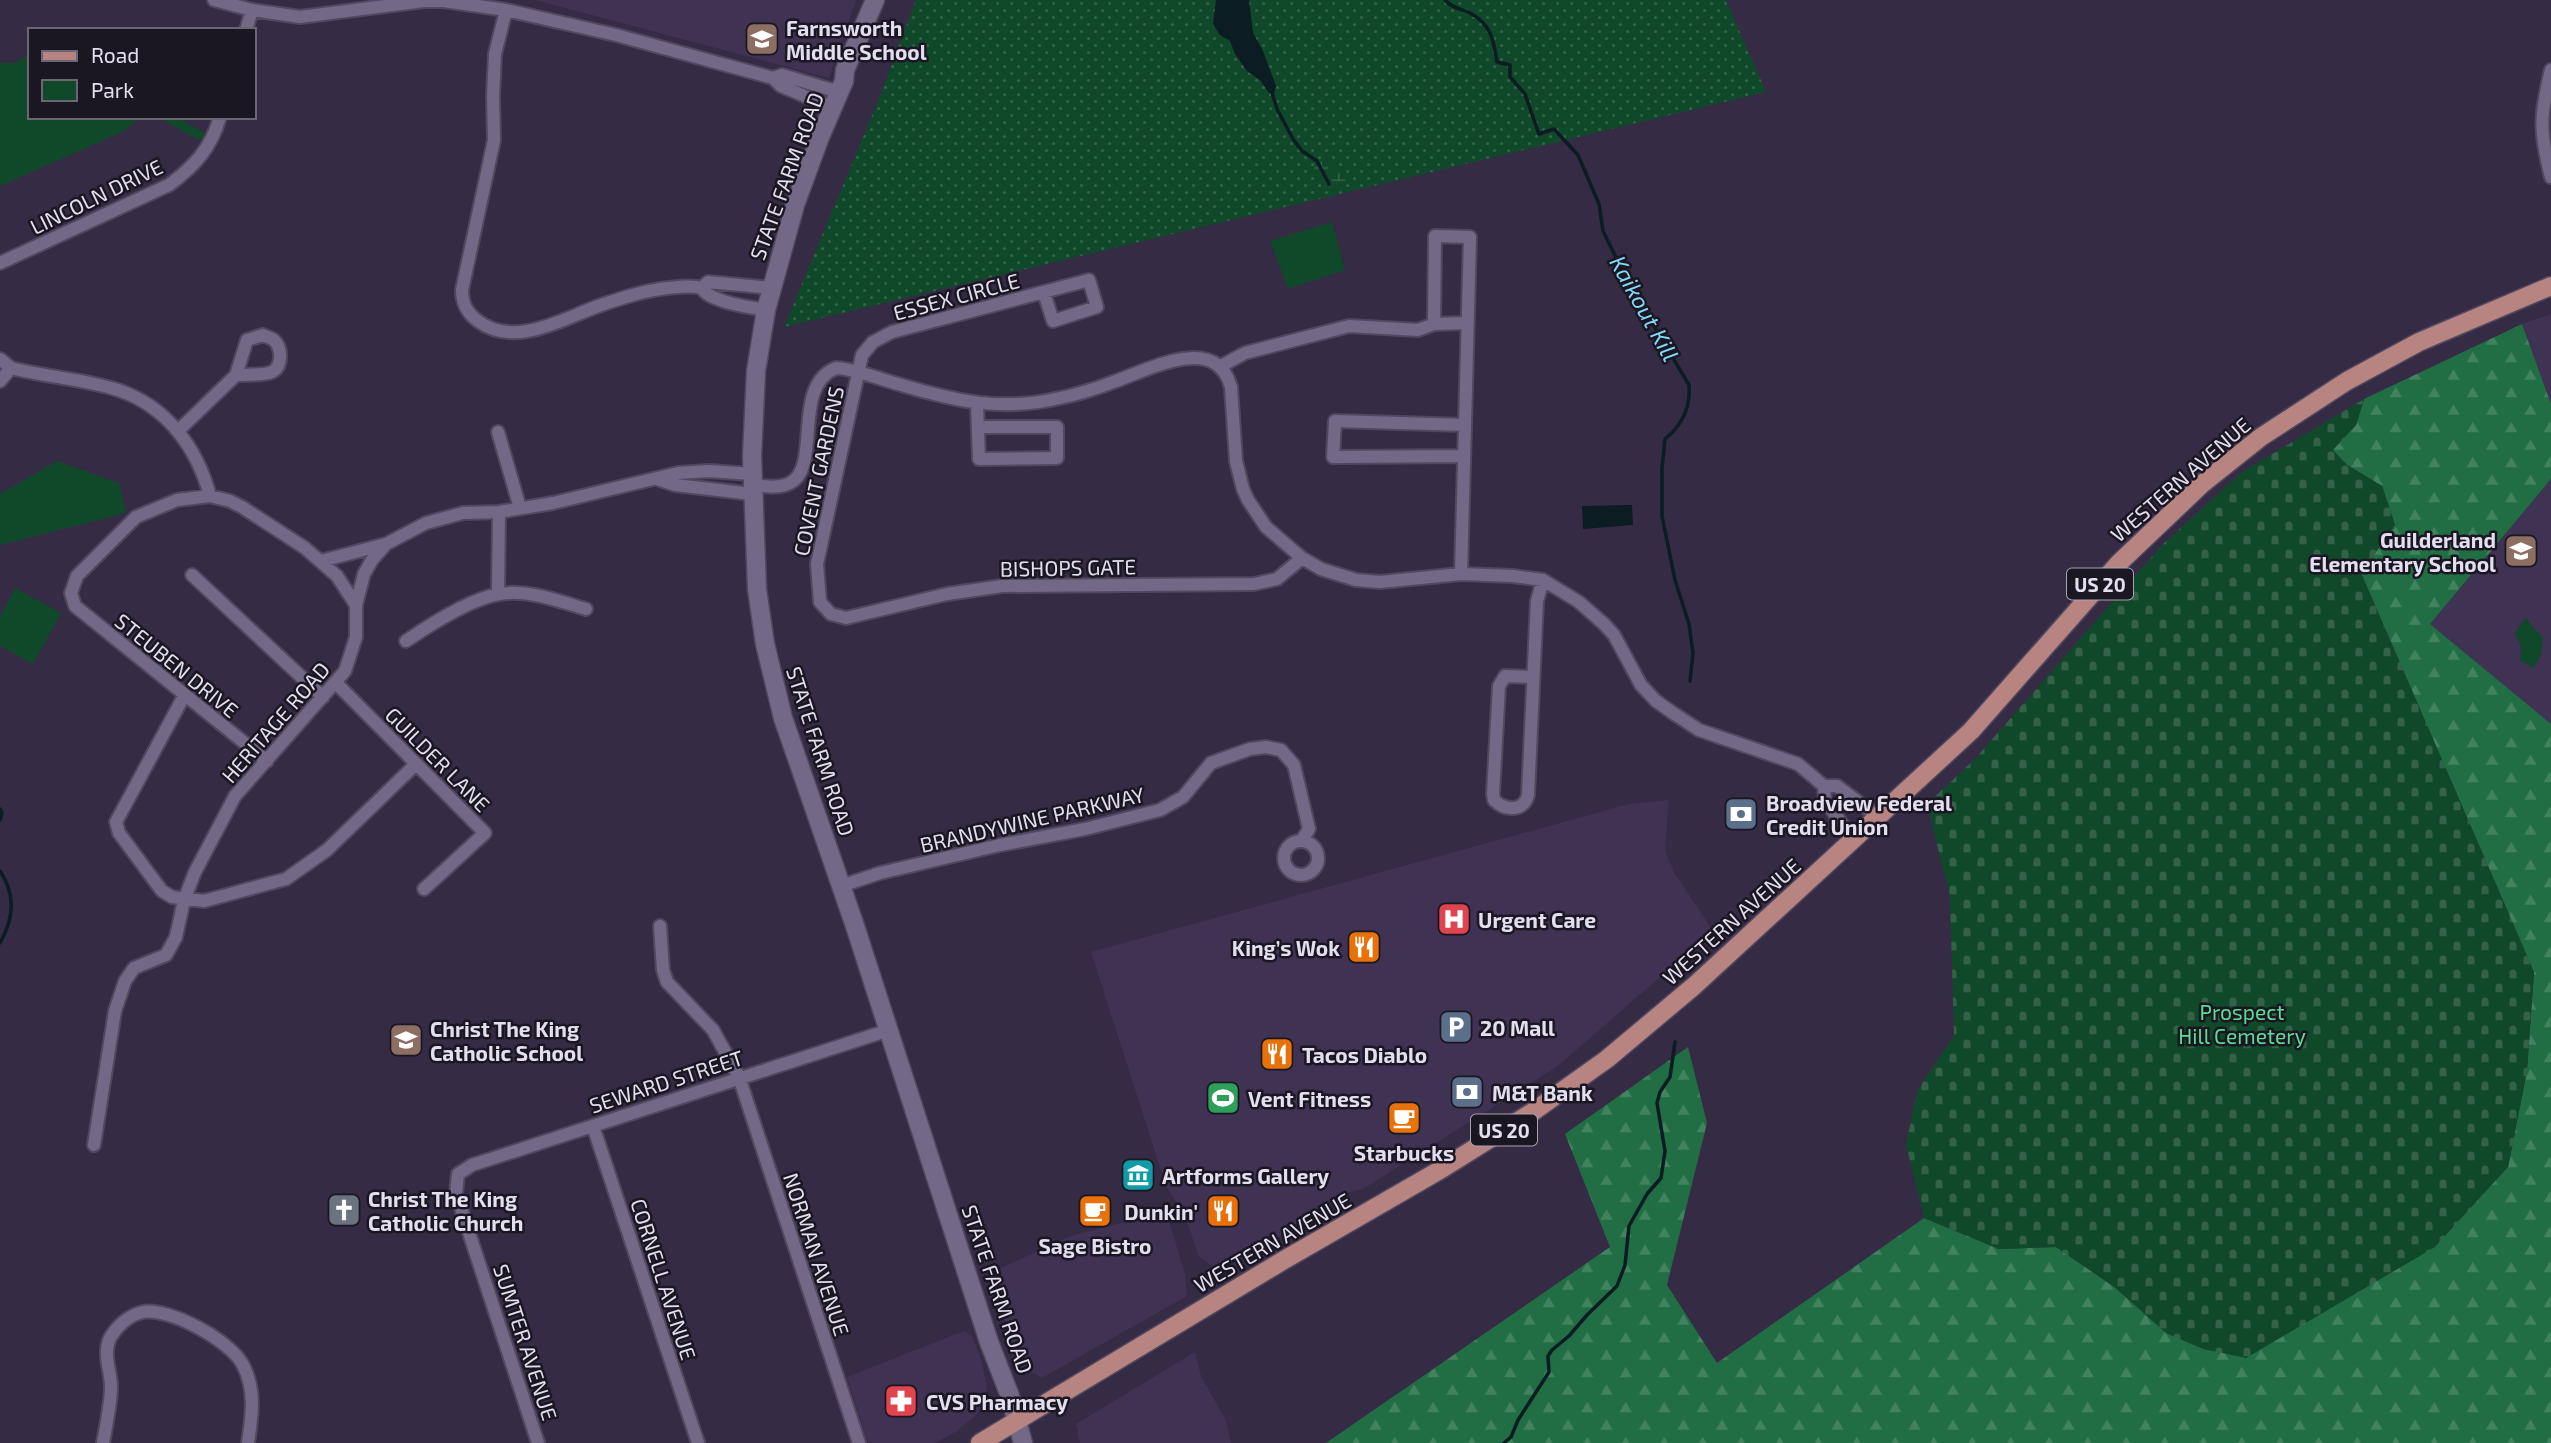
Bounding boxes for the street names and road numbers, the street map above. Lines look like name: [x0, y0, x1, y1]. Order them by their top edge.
street label: STATE FARM ROAD: [744, 89, 828, 263]
street label: LINCOLN DRIVE: [26, 153, 166, 239]
street label: ESSEX CIRCLE: [890, 267, 1022, 325]
street label: COVENT GARDENS: [788, 384, 848, 558]
street label: WESTERN AVENUE: [2105, 412, 2255, 546]
street label: BISHOPS GATE: [1000, 553, 1136, 581]
road number: US 20: [2067, 568, 2133, 600]
street label: STEUBEN DRIVE: [110, 608, 244, 722]
street label: HERITAGE ROAD: [216, 657, 334, 787]
street label: STATE FARM ROAD: [782, 663, 860, 839]
street label: GUILDER LANE: [381, 702, 495, 816]
street label: BRANDYWINE PARKWAY: [917, 781, 1147, 857]
street label: WESTERN AVENUE: [1657, 853, 1805, 989]
street label: SEWARD STREET: [586, 1044, 746, 1118]
road number: US 20: [1471, 1114, 1537, 1146]
street label: NORMAN AVENUE: [779, 1169, 855, 1339]
street label: WESTERN AVENUE: [1189, 1187, 1355, 1297]
street label: CORNELL AVENUE: [626, 1195, 702, 1363]
street label: STATE FARM ROAD: [957, 1201, 1039, 1377]
street label: SUMTER AVENUE: [489, 1261, 563, 1423]

